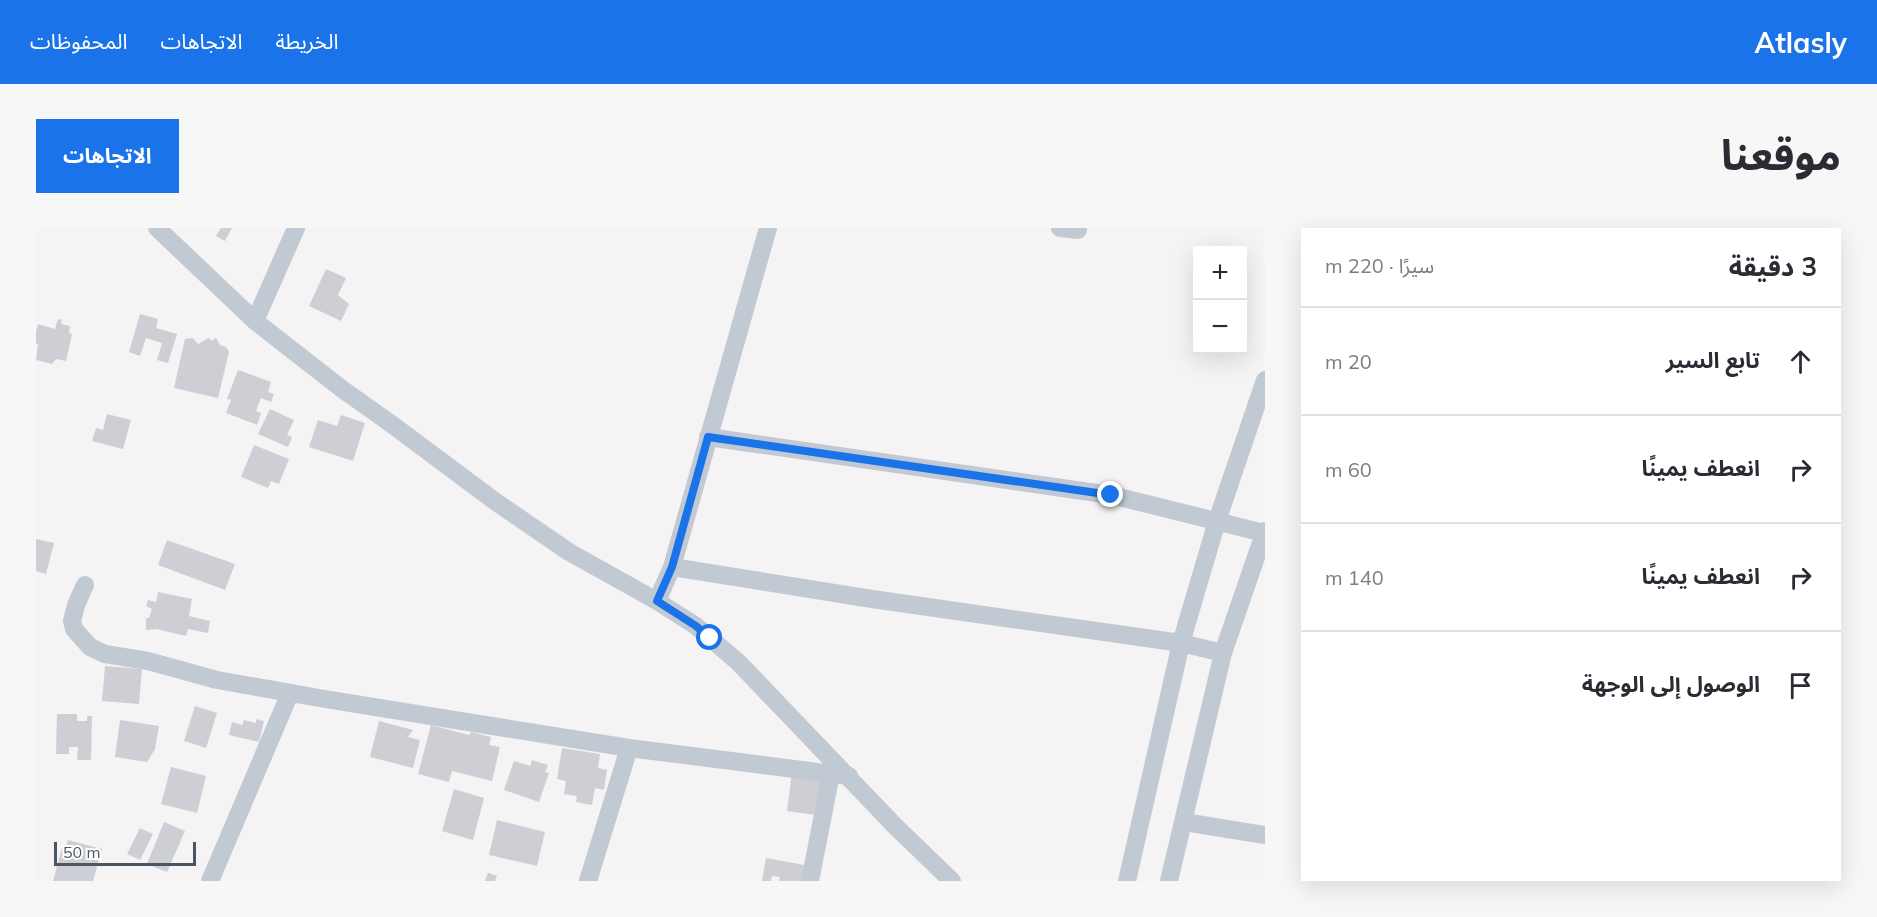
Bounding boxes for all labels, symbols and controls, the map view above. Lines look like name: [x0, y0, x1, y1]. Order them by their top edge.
text: Atlasly: [1755, 25, 1847, 60]
text: المحفوظات: [30, 28, 127, 54]
text: الاتجاهات: [160, 28, 242, 54]
text: الخريطة: [275, 28, 338, 54]
button: الاتجاهات: [36, 119, 179, 193]
text: موقعنا: [1721, 128, 1841, 181]
map controls: [1193, 246, 1247, 354]
button: +: [1193, 246, 1247, 300]
text: 3 دقيقة: [1729, 250, 1817, 283]
text: سيرًا · 220 m: [1325, 253, 1434, 278]
button: −: [1193, 300, 1247, 354]
icon: ahead: [1784, 345, 1817, 378]
text: تابع السير: [1666, 346, 1760, 374]
text: 20 m: [1325, 349, 1372, 374]
icon: right: [1784, 453, 1817, 486]
text: انعطف يمينًا: [1641, 454, 1760, 482]
text: 60 m: [1325, 457, 1372, 482]
route end: [1097, 481, 1123, 507]
icon: right: [1784, 561, 1817, 594]
text: انعطف يمينًا: [1641, 562, 1760, 590]
text: 140 m: [1325, 565, 1384, 590]
route start: [696, 624, 722, 650]
icon: arrive: [1784, 669, 1817, 702]
text: الوصول إلى الوجهة: [1582, 670, 1760, 698]
scale bar: [54, 839, 196, 866]
text: 50 m: [63, 842, 100, 862]

